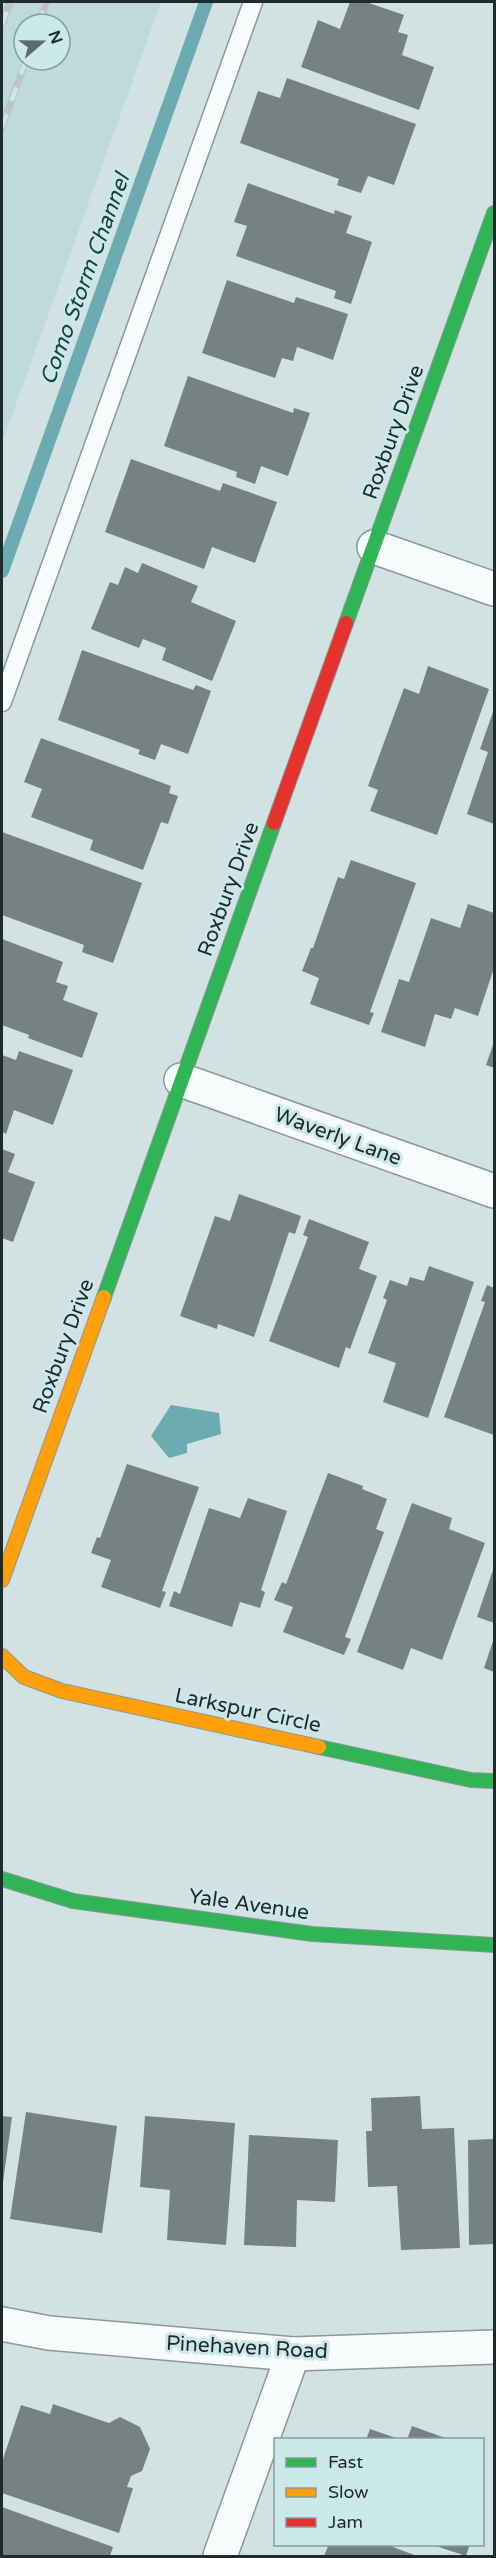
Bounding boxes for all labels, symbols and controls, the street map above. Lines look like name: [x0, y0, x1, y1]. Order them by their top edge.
north arrow: [12, 12, 72, 72]
text: N: [44, 28, 67, 47]
water label: Como Storm Channel: [35, 168, 136, 388]
street label: Roxbury Drive: [358, 361, 429, 503]
street label: Roxbury Drive: [193, 818, 264, 960]
street label: Waverly Lane: [271, 1102, 405, 1171]
street label: Roxbury Drive: [28, 1275, 99, 1417]
street label: Larkspur Circle: [173, 1683, 323, 1738]
street label: Yale Avenue: [187, 1884, 311, 1925]
street label: Pinehaven Road: [165, 2331, 329, 2364]
legend: [274, 2438, 484, 2546]
text: Fast: [328, 2451, 363, 2473]
text: Slow: [328, 2481, 369, 2503]
text: Jam: [328, 2511, 363, 2533]

